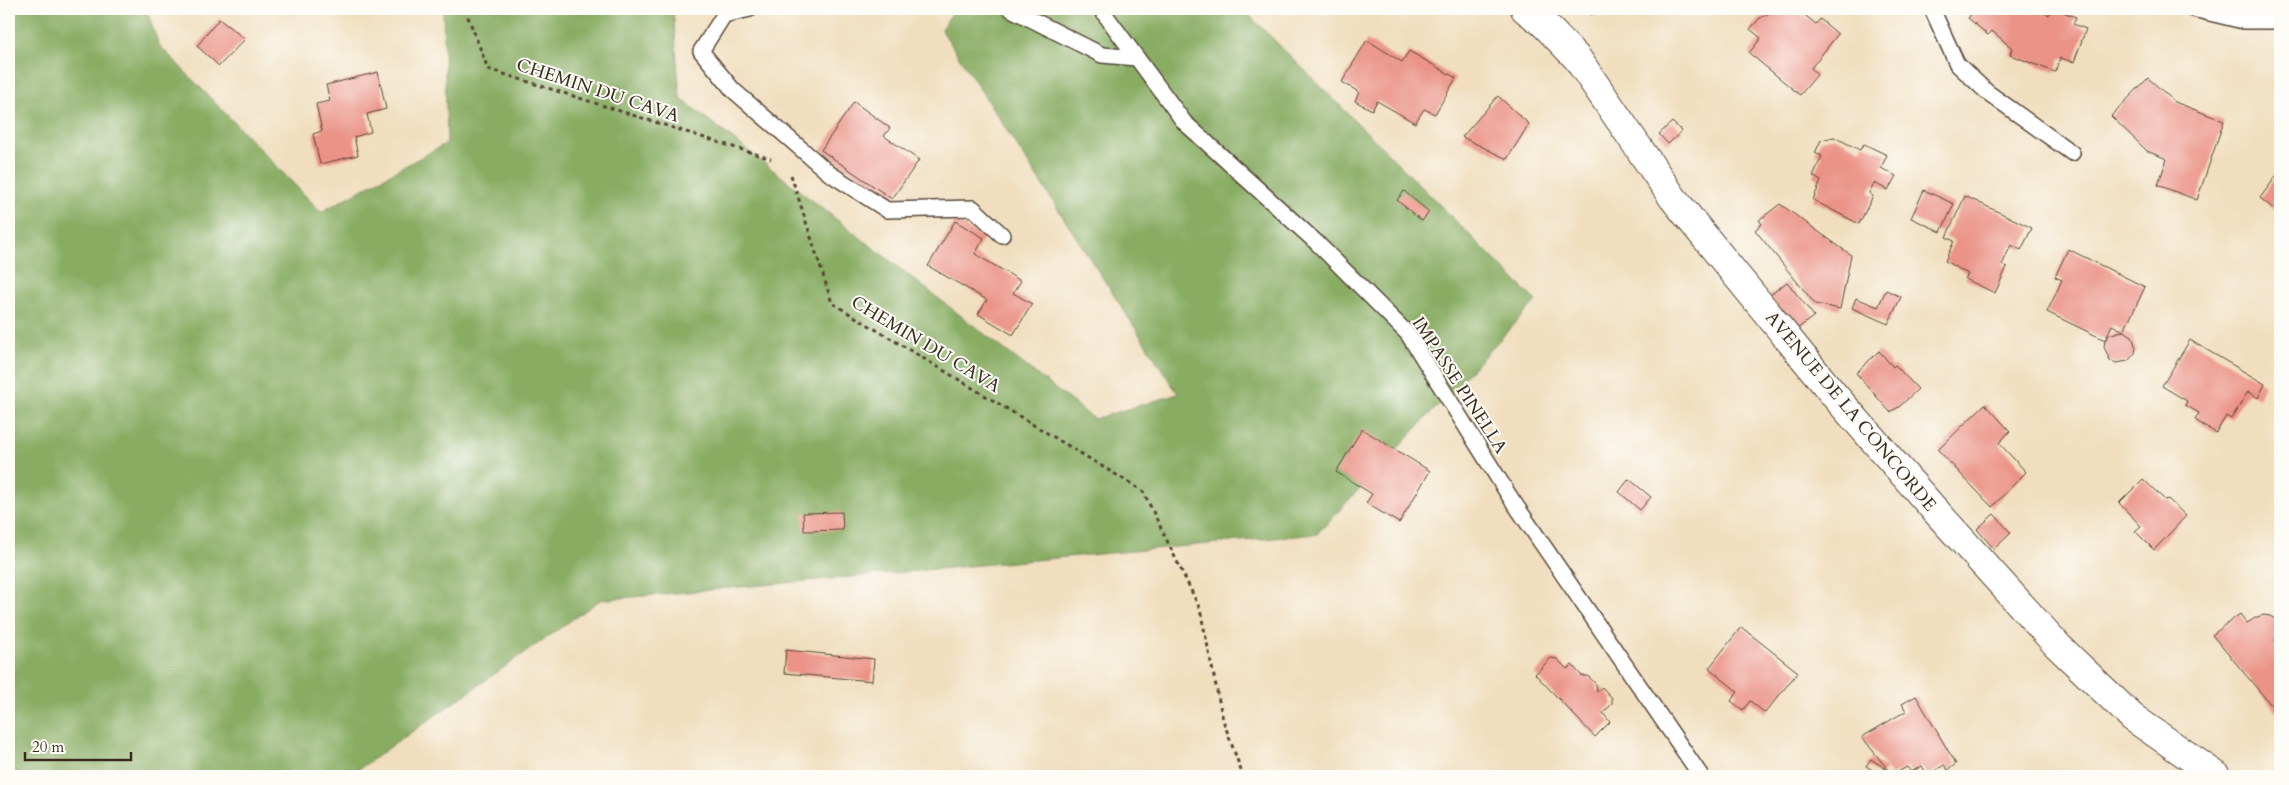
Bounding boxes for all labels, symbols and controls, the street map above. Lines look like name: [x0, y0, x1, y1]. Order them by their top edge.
street label: CHEMIN DU CAVA: [513, 52, 683, 129]
street label: CHEMIN DU CAVA: [846, 290, 1005, 399]
street label: AVENUE DE LA CONCORDE: [1759, 306, 1942, 517]
street label: IMPASSE PINELLA: [1406, 312, 1513, 459]
scale bar: [25, 730, 131, 762]
text: 20 m: [32, 737, 64, 757]

